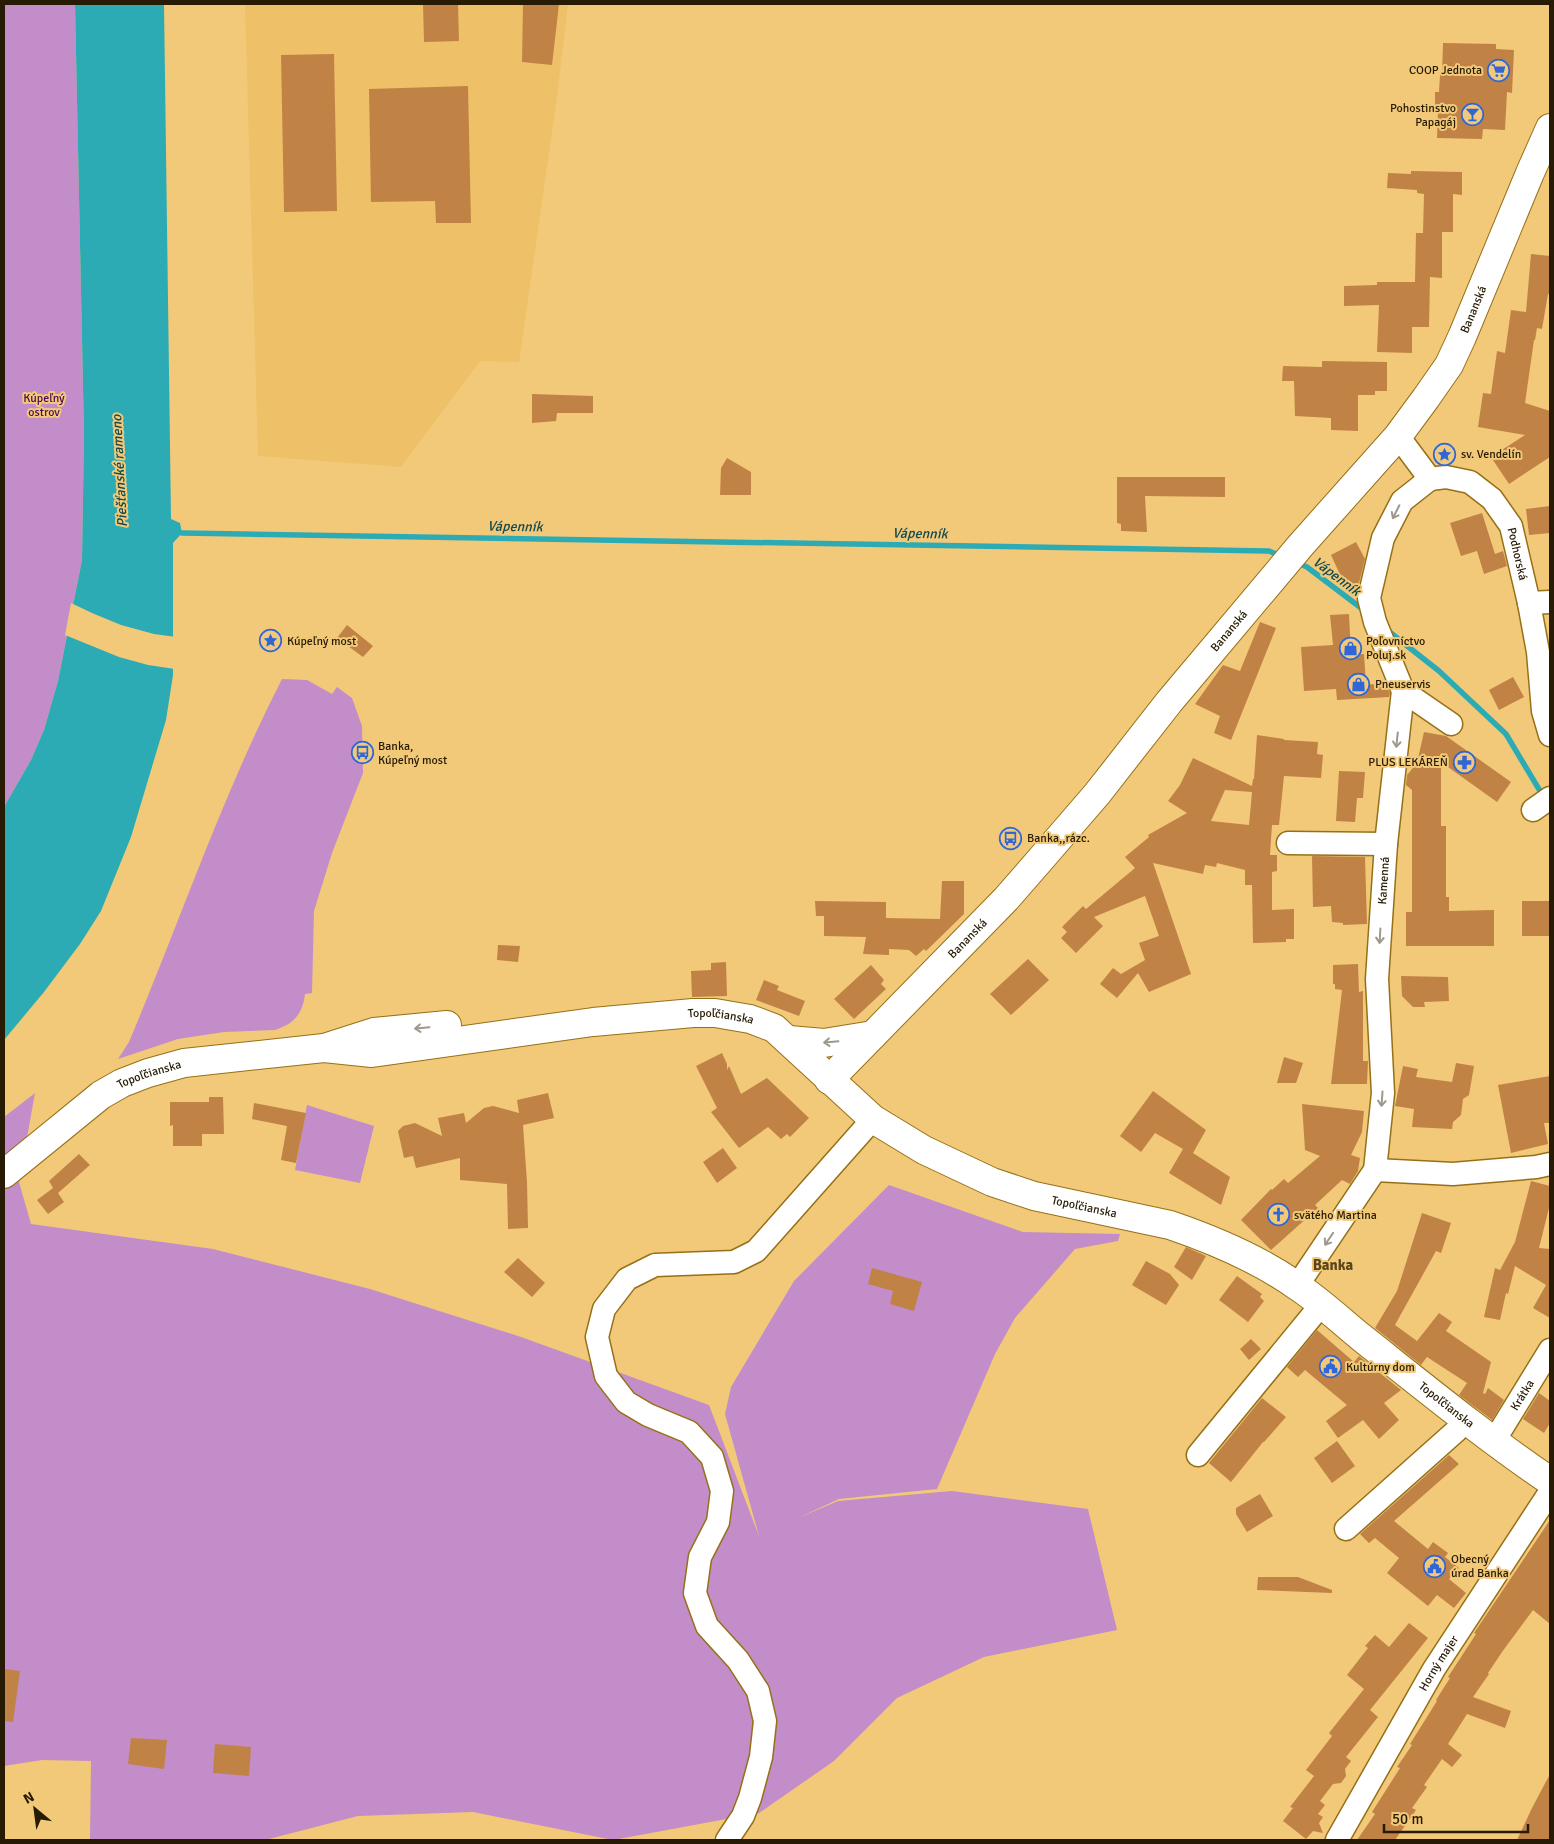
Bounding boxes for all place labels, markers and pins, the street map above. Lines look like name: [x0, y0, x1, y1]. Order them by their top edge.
supermarket icon: COOP Jednota: [1486, 58, 1510, 82]
place label: COOP Jednota: [1409, 63, 1482, 78]
place label: Pohostinstvo Papagáj: [1390, 101, 1456, 130]
bar icon: Pohostinstvo Papagáj: [1460, 103, 1484, 127]
place icon: sv. Vendelín: [1433, 442, 1457, 466]
place label: sv. Vendelín: [1461, 447, 1521, 462]
place icon: Kúpeľný most: [259, 629, 283, 653]
place label: Kúpeľný most: [287, 634, 356, 649]
place label: Poľovníctvo Poluj.sk: [1366, 634, 1425, 663]
shop icon: Poľovníctvo Poluj.sk: [1338, 636, 1362, 660]
shop icon: Pneuservis: [1347, 672, 1371, 696]
place label: Pneuservis: [1375, 677, 1431, 692]
place label: Banka, Kúpeľný most: [378, 739, 447, 768]
bus stop icon: Banka, Kúpeľný most: [350, 741, 374, 765]
pharmacy icon: PLUS LEKÁREŇ: [1452, 750, 1476, 774]
place label: PLUS LEKÁREŇ: [1368, 755, 1448, 770]
bus stop icon: Banka,,rázc.: [999, 826, 1023, 850]
place label: Banka,,rázc.: [1027, 831, 1090, 846]
church icon: svätého Martina: [1266, 1203, 1290, 1227]
place label: svätého Martina: [1294, 1208, 1377, 1223]
public building icon: Kultúrny dom: [1318, 1355, 1342, 1379]
place label: Kultúrny dom: [1346, 1360, 1415, 1375]
place label: Obecný úrad Banka: [1451, 1552, 1509, 1581]
public building icon: Obecný úrad Banka: [1423, 1554, 1447, 1578]

